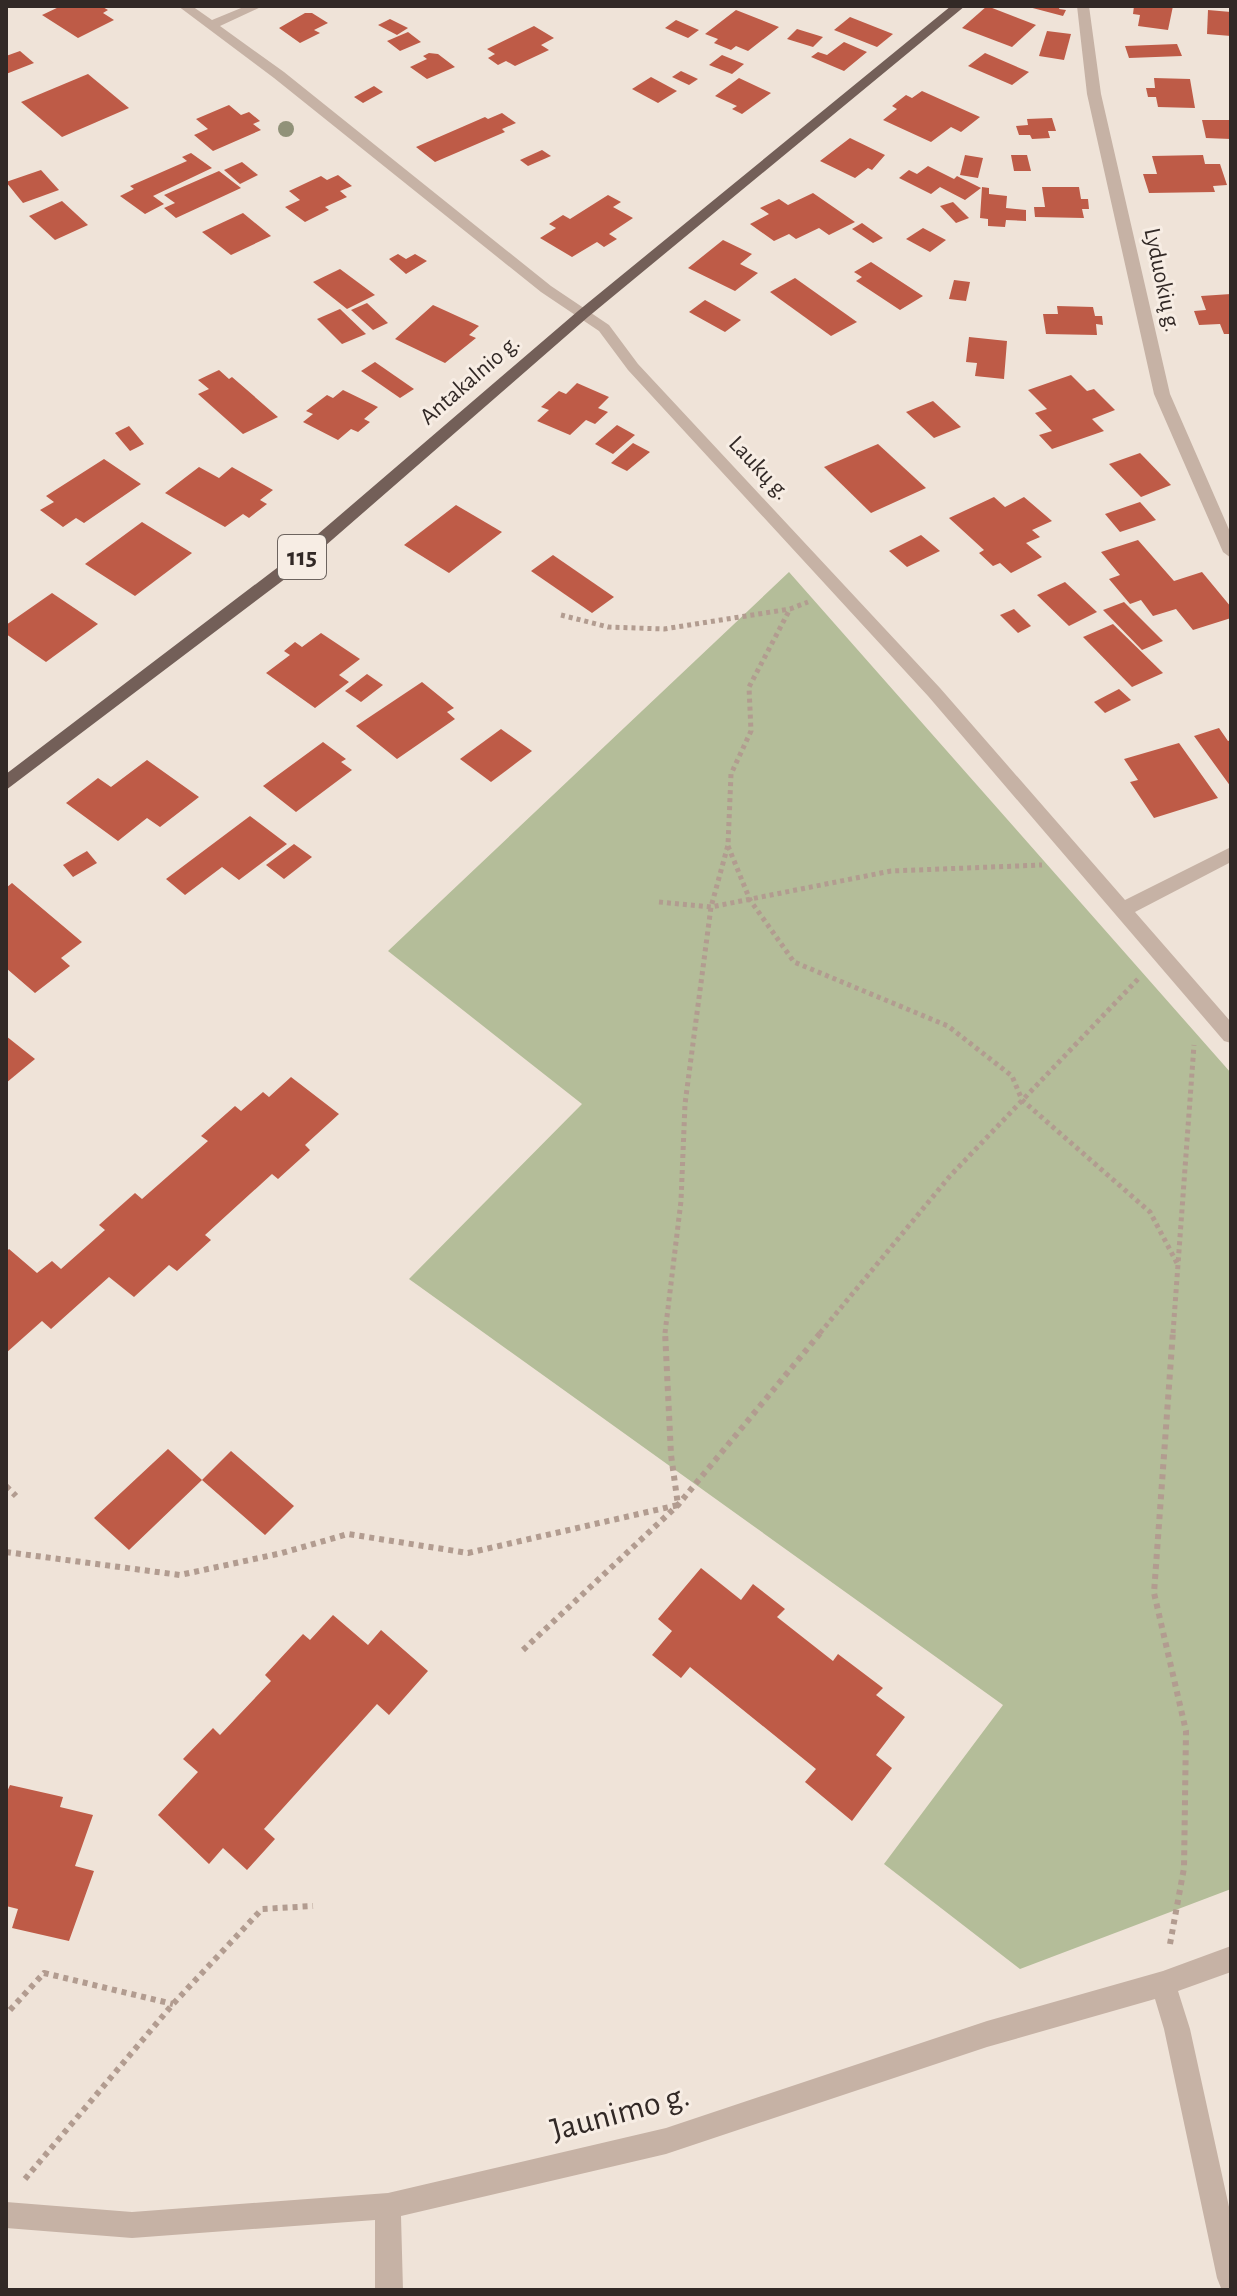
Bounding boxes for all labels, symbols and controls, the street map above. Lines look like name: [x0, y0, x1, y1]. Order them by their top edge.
street label: Lyduokių g.: [1139, 226, 1185, 334]
street label: Antakalnio g.: [416, 330, 524, 430]
street label: Laukų g.: [724, 431, 794, 505]
road number: 115: [278, 535, 326, 579]
street label: Jaunimo g.: [547, 2078, 693, 2148]

